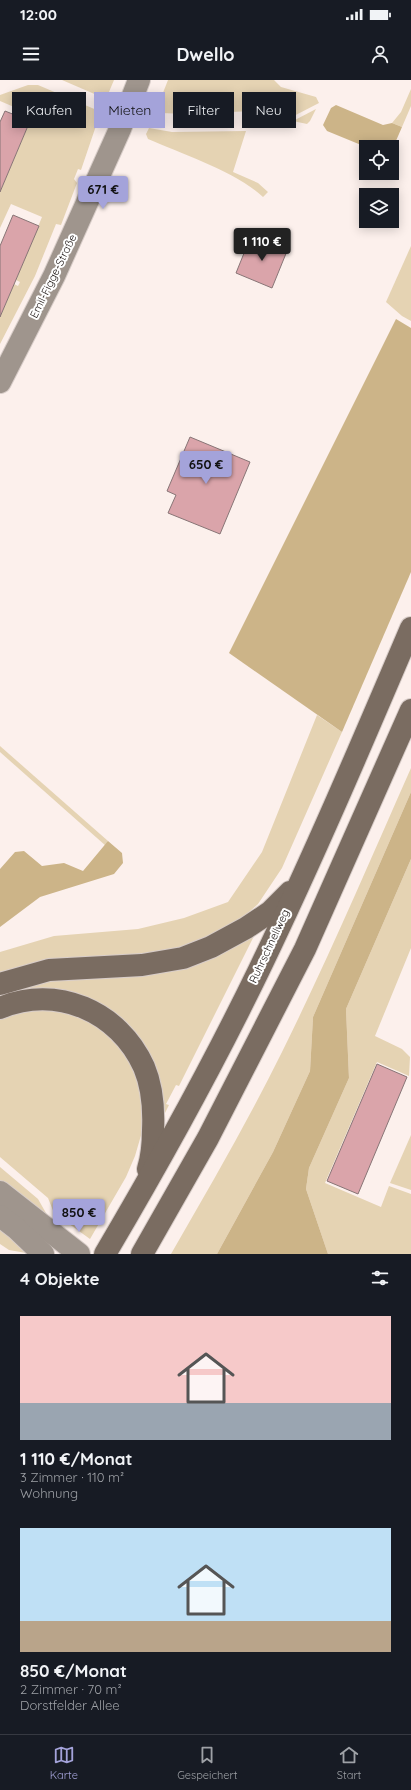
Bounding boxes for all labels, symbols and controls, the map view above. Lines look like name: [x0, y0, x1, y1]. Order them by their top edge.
text: 12:00: [20, 5, 57, 24]
icon: menu: [20, 43, 42, 65]
text: Dwello: [176, 43, 235, 66]
icon: person: [369, 43, 391, 65]
chip: Kaufen: [12, 92, 86, 128]
chip: Mieten: [94, 92, 165, 128]
chip: Filter: [173, 92, 234, 128]
chip: Neu: [242, 92, 296, 128]
map controls: [359, 140, 399, 228]
button: locate: [359, 140, 399, 180]
pin: 671 €: [75, 176, 131, 210]
text: 671 €: [87, 181, 119, 197]
button: layers: [359, 188, 399, 228]
pin: 1 110 €: [225, 228, 299, 262]
street label: Emil-Figge-Straße: [27, 232, 79, 320]
text: 1 110 €: [243, 233, 281, 249]
pin: 650 €: [178, 451, 234, 485]
text: 650 €: [189, 456, 223, 472]
street label: Ruhrschnellweg: [246, 907, 292, 985]
pin: 850 €: [51, 1199, 107, 1233]
text: 850 €: [62, 1204, 96, 1220]
icon: filters: [369, 1267, 391, 1289]
text: 4 Objekte: [20, 1268, 100, 1289]
icon: home: [170, 1342, 242, 1414]
text: 1 110 €/Monat: [20, 1448, 132, 1469]
text: 3 Zimmer · 110 m²: [20, 1469, 124, 1485]
text: Wohnung: [20, 1485, 78, 1501]
icon: home: [170, 1554, 242, 1626]
text: 850 €/Monat: [20, 1660, 127, 1681]
text: 2 Zimmer · 70 m²: [20, 1681, 122, 1697]
text: Dorstfelder Allee: [20, 1697, 120, 1713]
tab: Karte: [50, 1744, 78, 1782]
tab: Gespeichert: [177, 1744, 238, 1782]
tab: Start: [337, 1744, 361, 1782]

